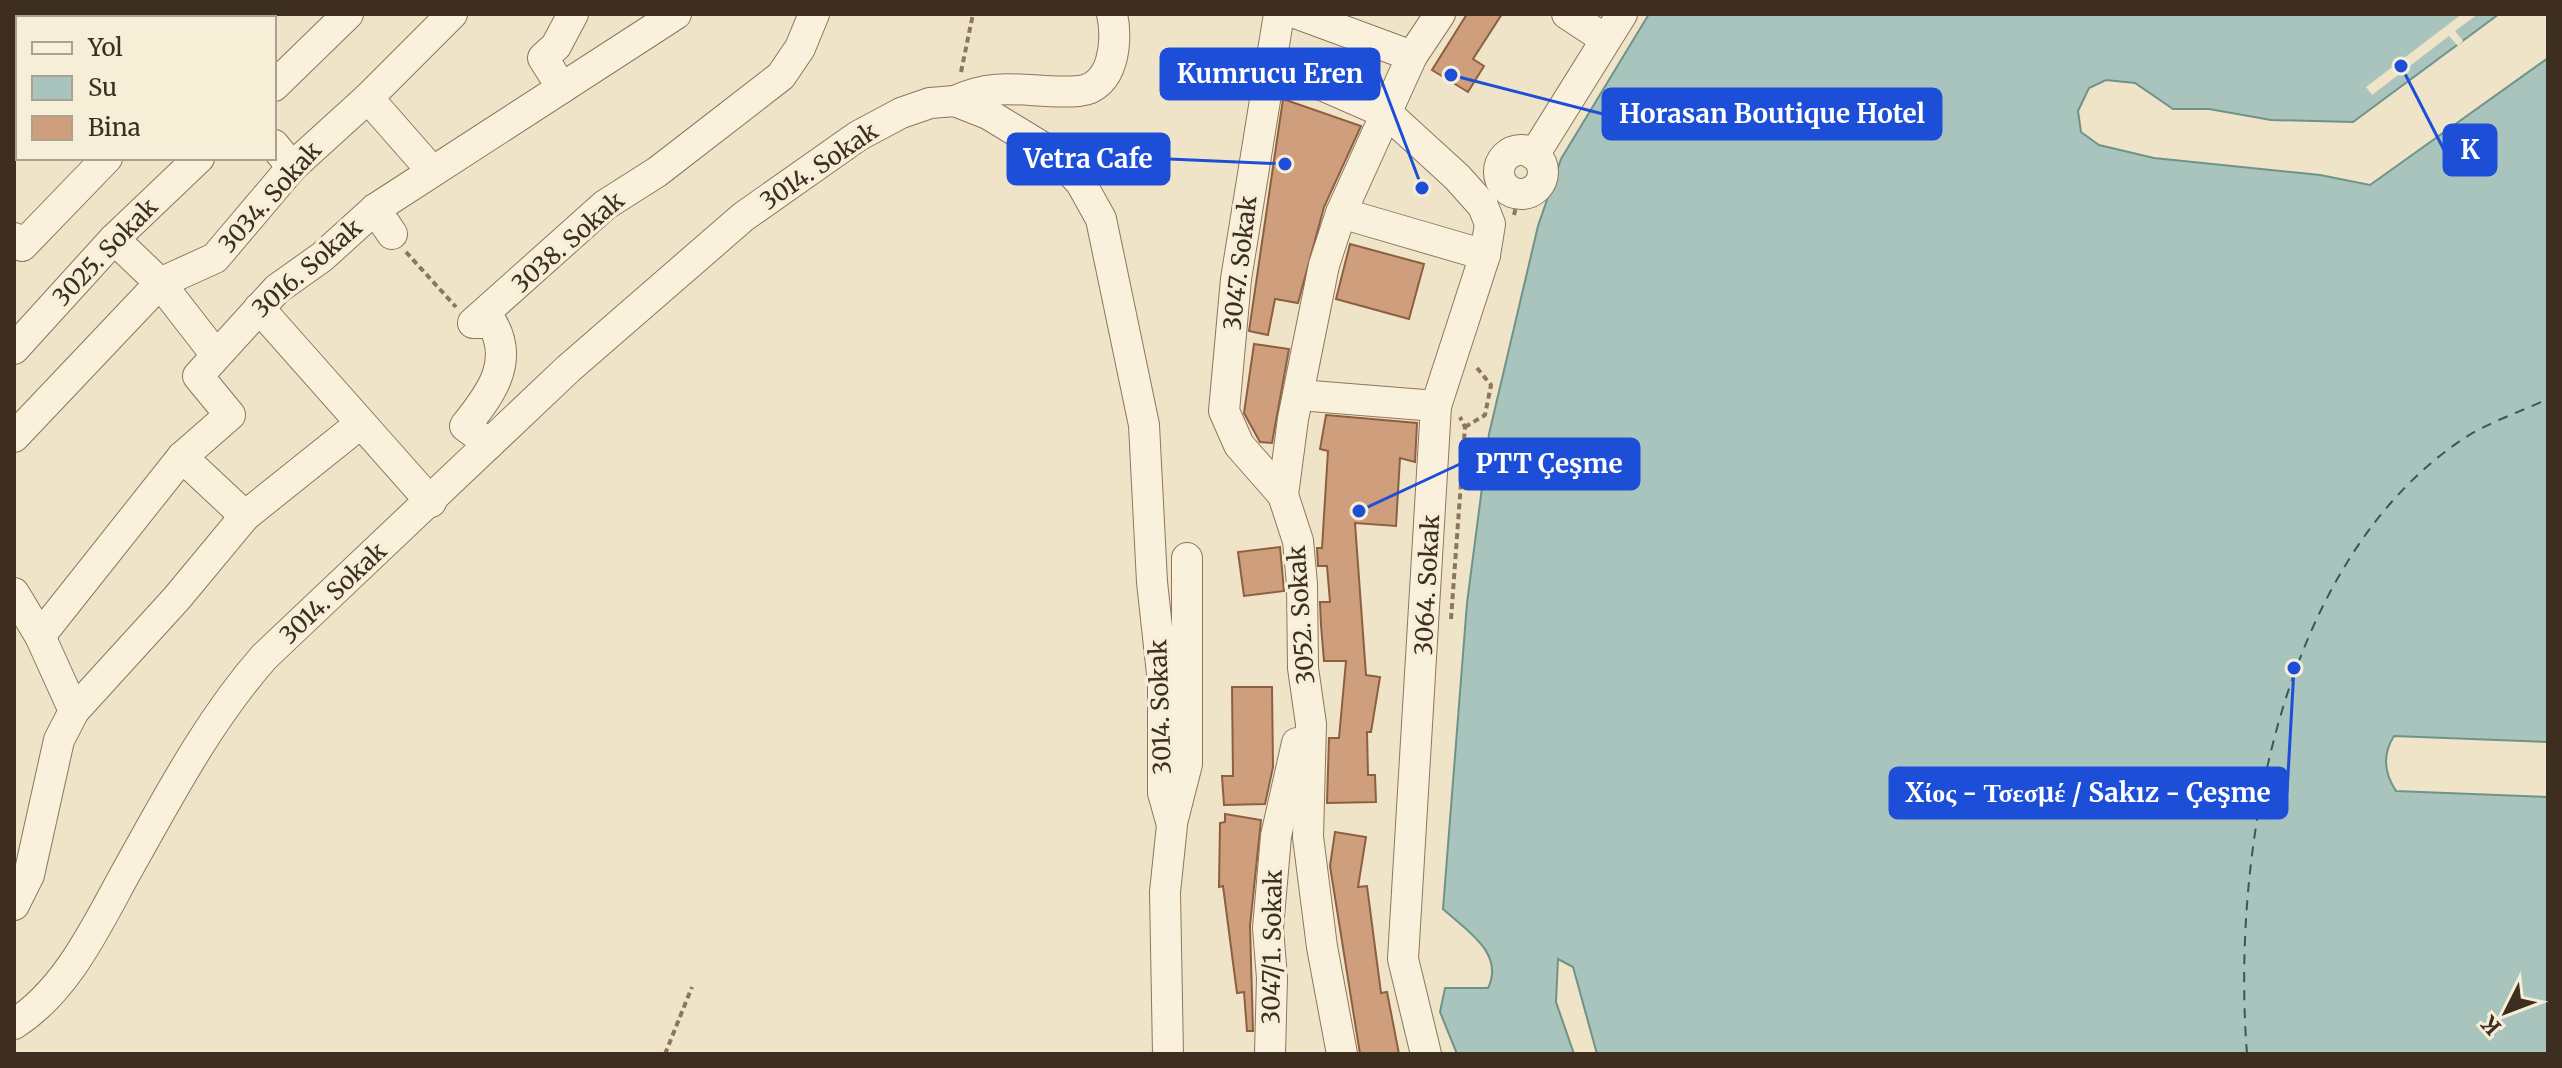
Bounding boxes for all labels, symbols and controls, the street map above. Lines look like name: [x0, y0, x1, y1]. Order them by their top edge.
legend: [16, 16, 276, 160]
text: Yol: [87, 32, 123, 63]
callout: Kumrucu Eren: [1161, 49, 1379, 99]
text: Kumrucu Eren: [1177, 57, 1364, 90]
text: Su: [88, 72, 117, 103]
callout: Horasan Boutique Hotel: [1603, 89, 1941, 139]
text: Horasan Boutique Hotel: [1619, 97, 1925, 130]
text: Bina: [88, 112, 141, 143]
street label: 3014. Sokak: [754, 115, 884, 217]
callout: K: [2444, 125, 2496, 175]
text: K: [2460, 133, 2480, 166]
street label: 3034. Sokak: [212, 134, 329, 259]
callout: Vetra Cafe: [1008, 134, 1169, 184]
text: Vetra Cafe: [1022, 142, 1153, 175]
street label: 3038. Sokak: [505, 184, 631, 299]
street label: 3025. Sokak: [46, 191, 165, 312]
street label: 3047. Sokak: [1216, 193, 1264, 332]
street label: 3016. Sokak: [246, 211, 369, 324]
callout: PTT Çeşme: [1460, 439, 1639, 489]
text: PTT Çeşme: [1476, 447, 1622, 480]
street label: 3064. Sokak: [1408, 513, 1446, 656]
street label: 3014. Sokak: [273, 535, 394, 650]
street label: 3052. Sokak: [1281, 544, 1321, 685]
street label: 3014. Sokak: [1142, 638, 1178, 775]
callout: Χίος - Τσεσμέ / Sakız - Çeşme: [1890, 768, 2287, 818]
text: Χίος - Τσεσμέ / Sakız - Çeşme: [1905, 776, 2271, 809]
street label: 3047/1. Sokak: [1255, 869, 1289, 1025]
north arrow: [2466, 972, 2546, 1052]
text: K: [2475, 1009, 2507, 1041]

